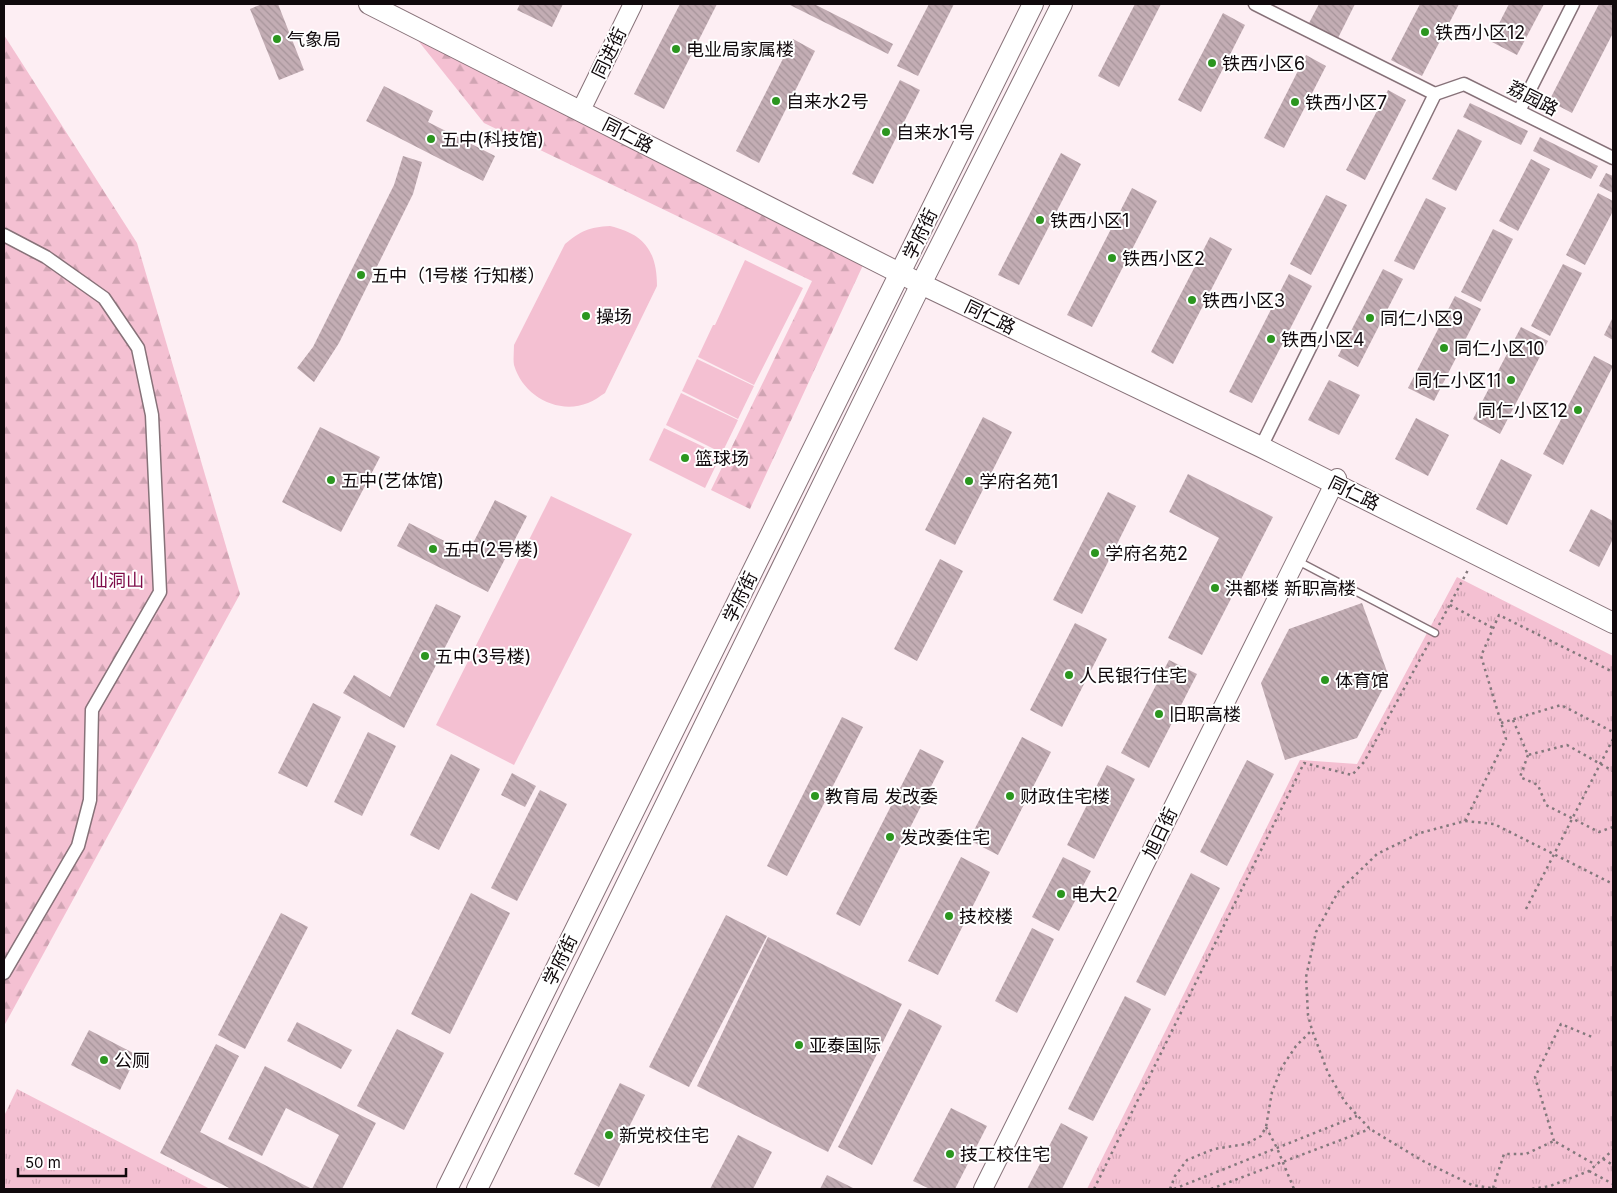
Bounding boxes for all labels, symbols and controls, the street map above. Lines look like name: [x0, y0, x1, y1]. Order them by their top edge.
place label: 铁西小区12: [1435, 22, 1525, 43]
street label: 同进街: [588, 24, 630, 82]
marker: 铁西小区12: [1419, 26, 1431, 38]
place label: 气象局: [287, 29, 341, 50]
marker: 气象局: [271, 33, 283, 45]
place label: 电业局家属楼: [686, 39, 794, 60]
marker: 电业局家属楼: [670, 43, 682, 55]
place label: 铁西小区6: [1222, 53, 1305, 74]
marker: 铁西小区6: [1206, 57, 1218, 69]
street label: 荔园路: [1504, 76, 1562, 120]
place label: 自来水2号: [786, 91, 869, 112]
place label: 铁西小区7: [1305, 92, 1387, 113]
marker: 自来水2号: [770, 95, 782, 107]
marker: 铁西小区7: [1289, 96, 1301, 108]
street label: 同仁路: [599, 113, 657, 157]
place label: 自来水1号: [896, 122, 975, 143]
marker: 自来水1号: [880, 126, 892, 138]
place label: 五中(科技馆): [441, 129, 544, 150]
marker: 五中(科技馆): [425, 133, 437, 145]
street label: 学府街: [899, 205, 941, 263]
place label: 铁西小区1: [1050, 210, 1129, 231]
marker: 铁西小区1: [1034, 214, 1046, 226]
place label: 铁西小区2: [1122, 248, 1205, 269]
marker: 铁西小区2: [1106, 252, 1118, 264]
place label: 五中（1号楼 行知楼）: [371, 265, 545, 286]
marker: 五中（1号楼 行知楼）: [355, 269, 367, 281]
place label: 铁西小区3: [1202, 290, 1285, 311]
marker: 铁西小区3: [1186, 294, 1198, 306]
street label: 同仁路: [961, 296, 1019, 338]
place label: 操场: [596, 306, 632, 327]
place label: 同仁小区9: [1380, 308, 1463, 329]
marker: 操场: [580, 310, 592, 322]
marker: 同仁小区9: [1364, 312, 1376, 324]
place label: 铁西小区4: [1281, 329, 1365, 350]
marker: 铁西小区4: [1265, 333, 1277, 345]
place label: 同仁小区10: [1454, 338, 1545, 359]
marker: 同仁小区10: [1438, 342, 1450, 354]
place label: 同仁小区11: [1414, 370, 1501, 391]
marker: 同仁小区11: [1505, 374, 1517, 386]
place label: 同仁小区12: [1478, 400, 1568, 421]
marker: 同仁小区12: [1572, 404, 1584, 416]
place label: 篮球场: [695, 448, 749, 469]
marker: 篮球场: [679, 452, 691, 464]
place label: 五中(艺体馆): [341, 470, 444, 491]
place label: 学府名苑1: [979, 471, 1058, 492]
street label: 同仁路: [1325, 472, 1383, 514]
marker: 五中(艺体馆): [325, 474, 337, 486]
marker: 学府名苑1: [963, 475, 975, 487]
place label: 五中(2号楼): [443, 539, 539, 560]
marker: 五中(2号楼): [427, 543, 439, 555]
place label: 学府名苑2: [1105, 543, 1188, 564]
marker: 学府名苑2: [1089, 547, 1101, 559]
street label: 学府街: [719, 568, 761, 626]
park label: 仙洞山: [90, 570, 144, 591]
place label: 洪都楼 新职高楼: [1225, 578, 1356, 599]
marker: 洪都楼 新职高楼: [1209, 582, 1221, 594]
place label: 五中(3号楼): [435, 646, 531, 667]
marker: 五中(3号楼): [419, 650, 431, 662]
place label: 人民银行住宅: [1079, 665, 1187, 686]
marker: 人民银行住宅: [1063, 669, 1075, 681]
place label: 体育馆: [1335, 670, 1389, 691]
marker: 体育馆: [1319, 674, 1331, 686]
place label: 旧职高楼: [1169, 704, 1241, 725]
marker: 旧职高楼: [1153, 708, 1165, 720]
place label: 教育局 发改委: [825, 786, 938, 807]
place label: 财政住宅楼: [1020, 786, 1110, 807]
marker: 教育局 发改委: [809, 790, 821, 802]
marker: 财政住宅楼: [1004, 790, 1016, 802]
street label: 旭日街: [1139, 804, 1181, 862]
place label: 发改委住宅: [900, 827, 990, 848]
marker: 发改委住宅: [884, 831, 896, 843]
place label: 电大2: [1071, 884, 1118, 905]
marker: 电大2: [1055, 888, 1067, 900]
place label: 技校楼: [959, 906, 1013, 927]
marker: 技校楼: [943, 910, 955, 922]
street label: 学府街: [539, 931, 581, 989]
place label: 亚泰国际: [809, 1035, 881, 1056]
marker: 亚泰国际: [793, 1039, 805, 1051]
place label: 公厕: [114, 1050, 150, 1071]
marker: 公厕: [98, 1054, 110, 1066]
place label: 新党校住宅: [619, 1125, 709, 1146]
marker: 新党校住宅: [603, 1129, 615, 1141]
place label: 技工校住宅: [960, 1144, 1050, 1165]
scale bar: [18, 1146, 125, 1178]
marker: 技工校住宅: [944, 1148, 956, 1160]
text: 50 m: [25, 1153, 61, 1172]

